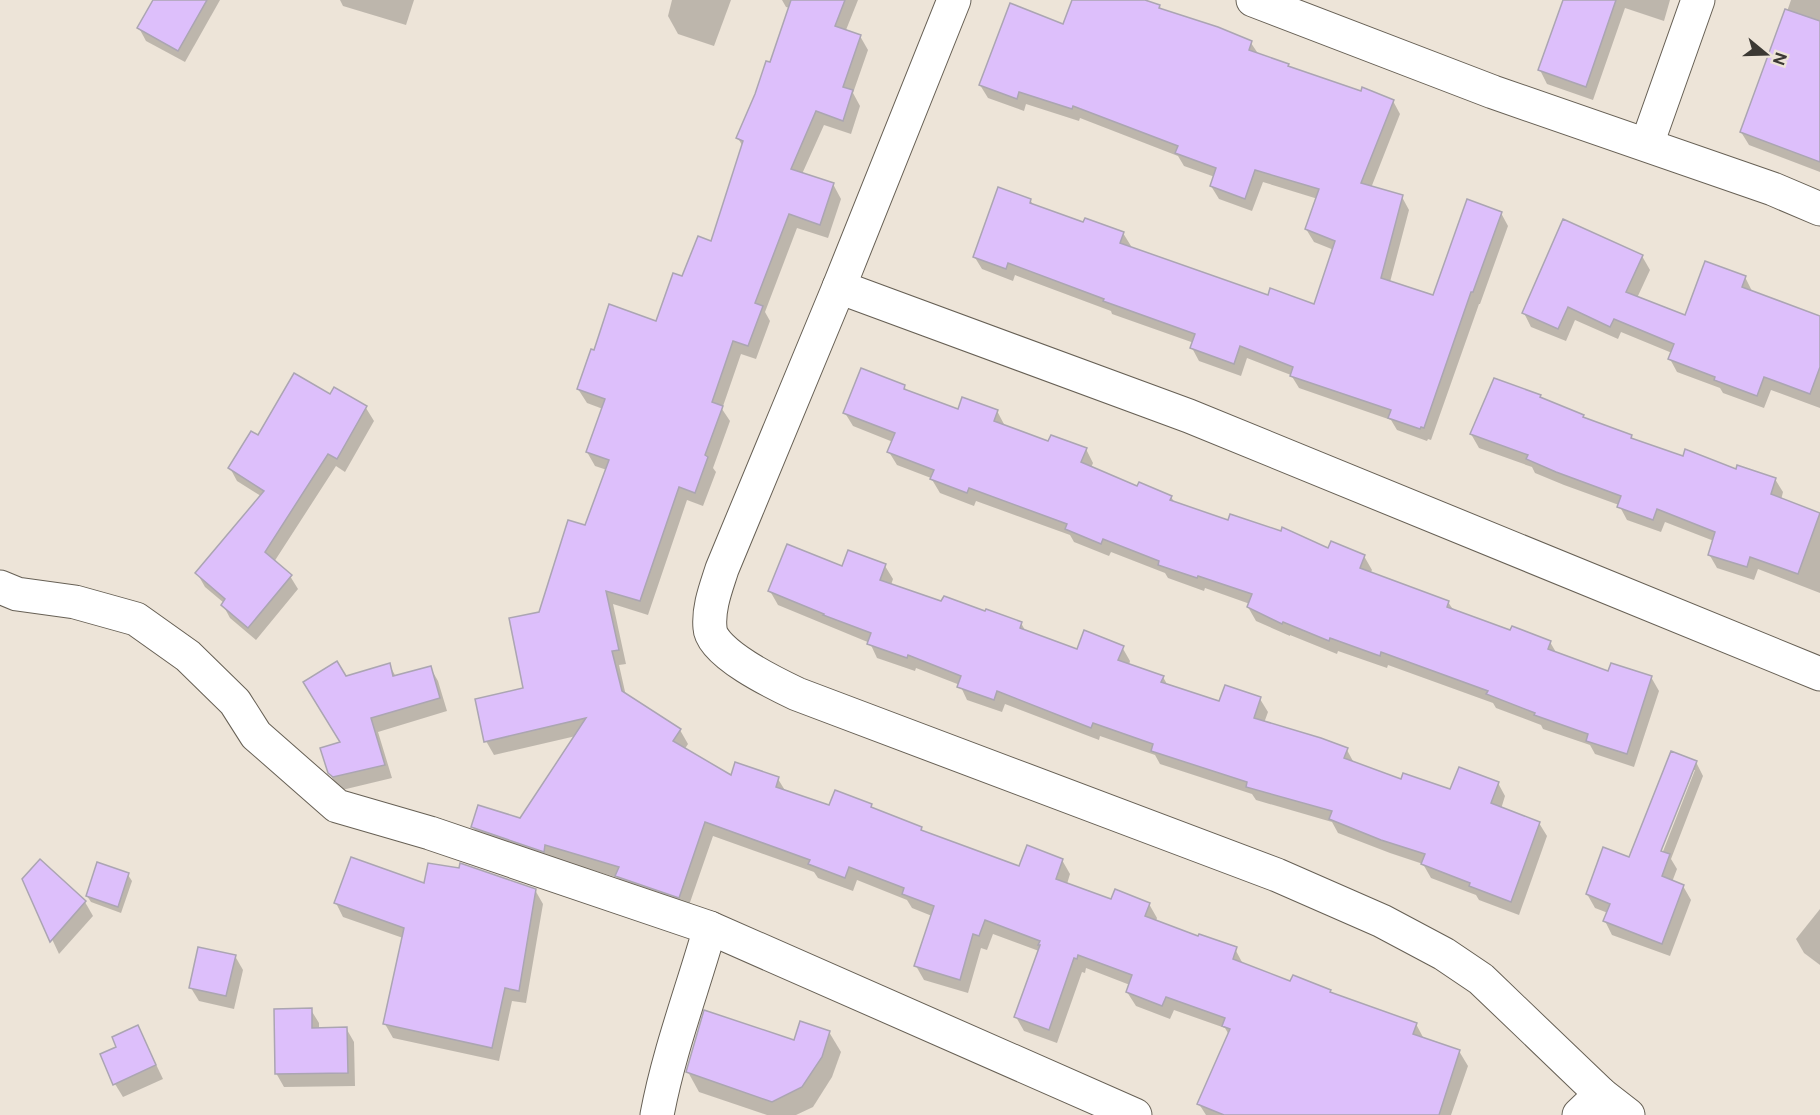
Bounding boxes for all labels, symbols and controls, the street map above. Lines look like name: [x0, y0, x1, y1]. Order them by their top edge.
north arrow: [1736, 24, 1796, 84]
text: N: [1769, 50, 1791, 68]

